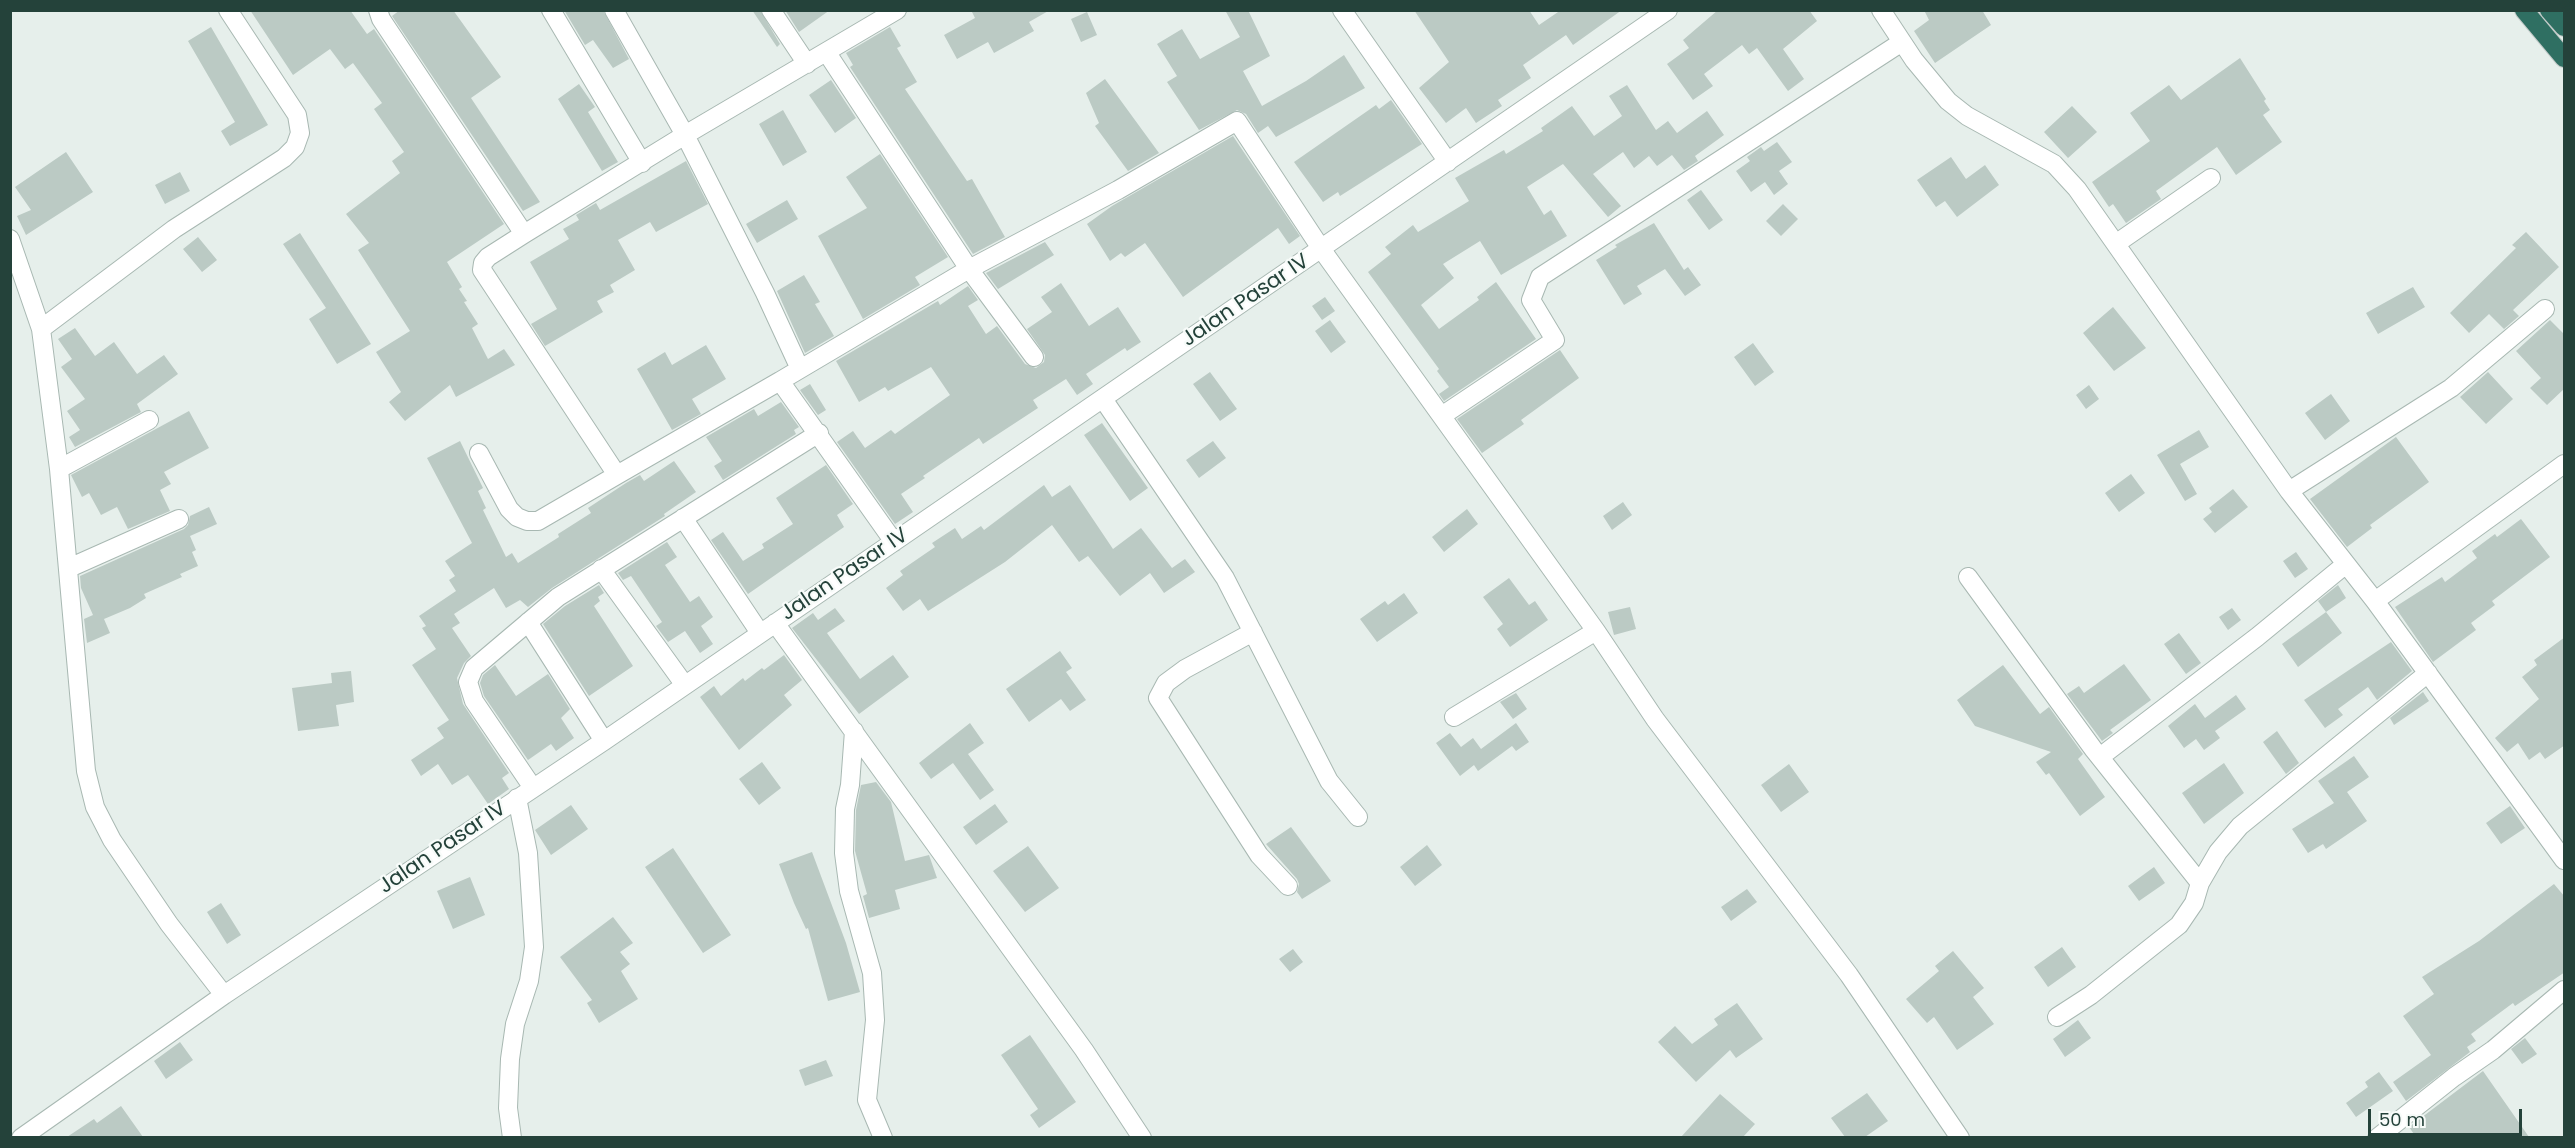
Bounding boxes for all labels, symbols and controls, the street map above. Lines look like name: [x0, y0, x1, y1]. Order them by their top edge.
street label: Jalan Pasar IV: [1178, 249, 1314, 353]
street label: Jalan Pasar IV: [777, 523, 913, 627]
street label: Jalan Pasar IV: [375, 796, 511, 900]
scale bar: [2371, 1097, 2526, 1135]
text: 50 m: [2379, 1107, 2425, 1132]

